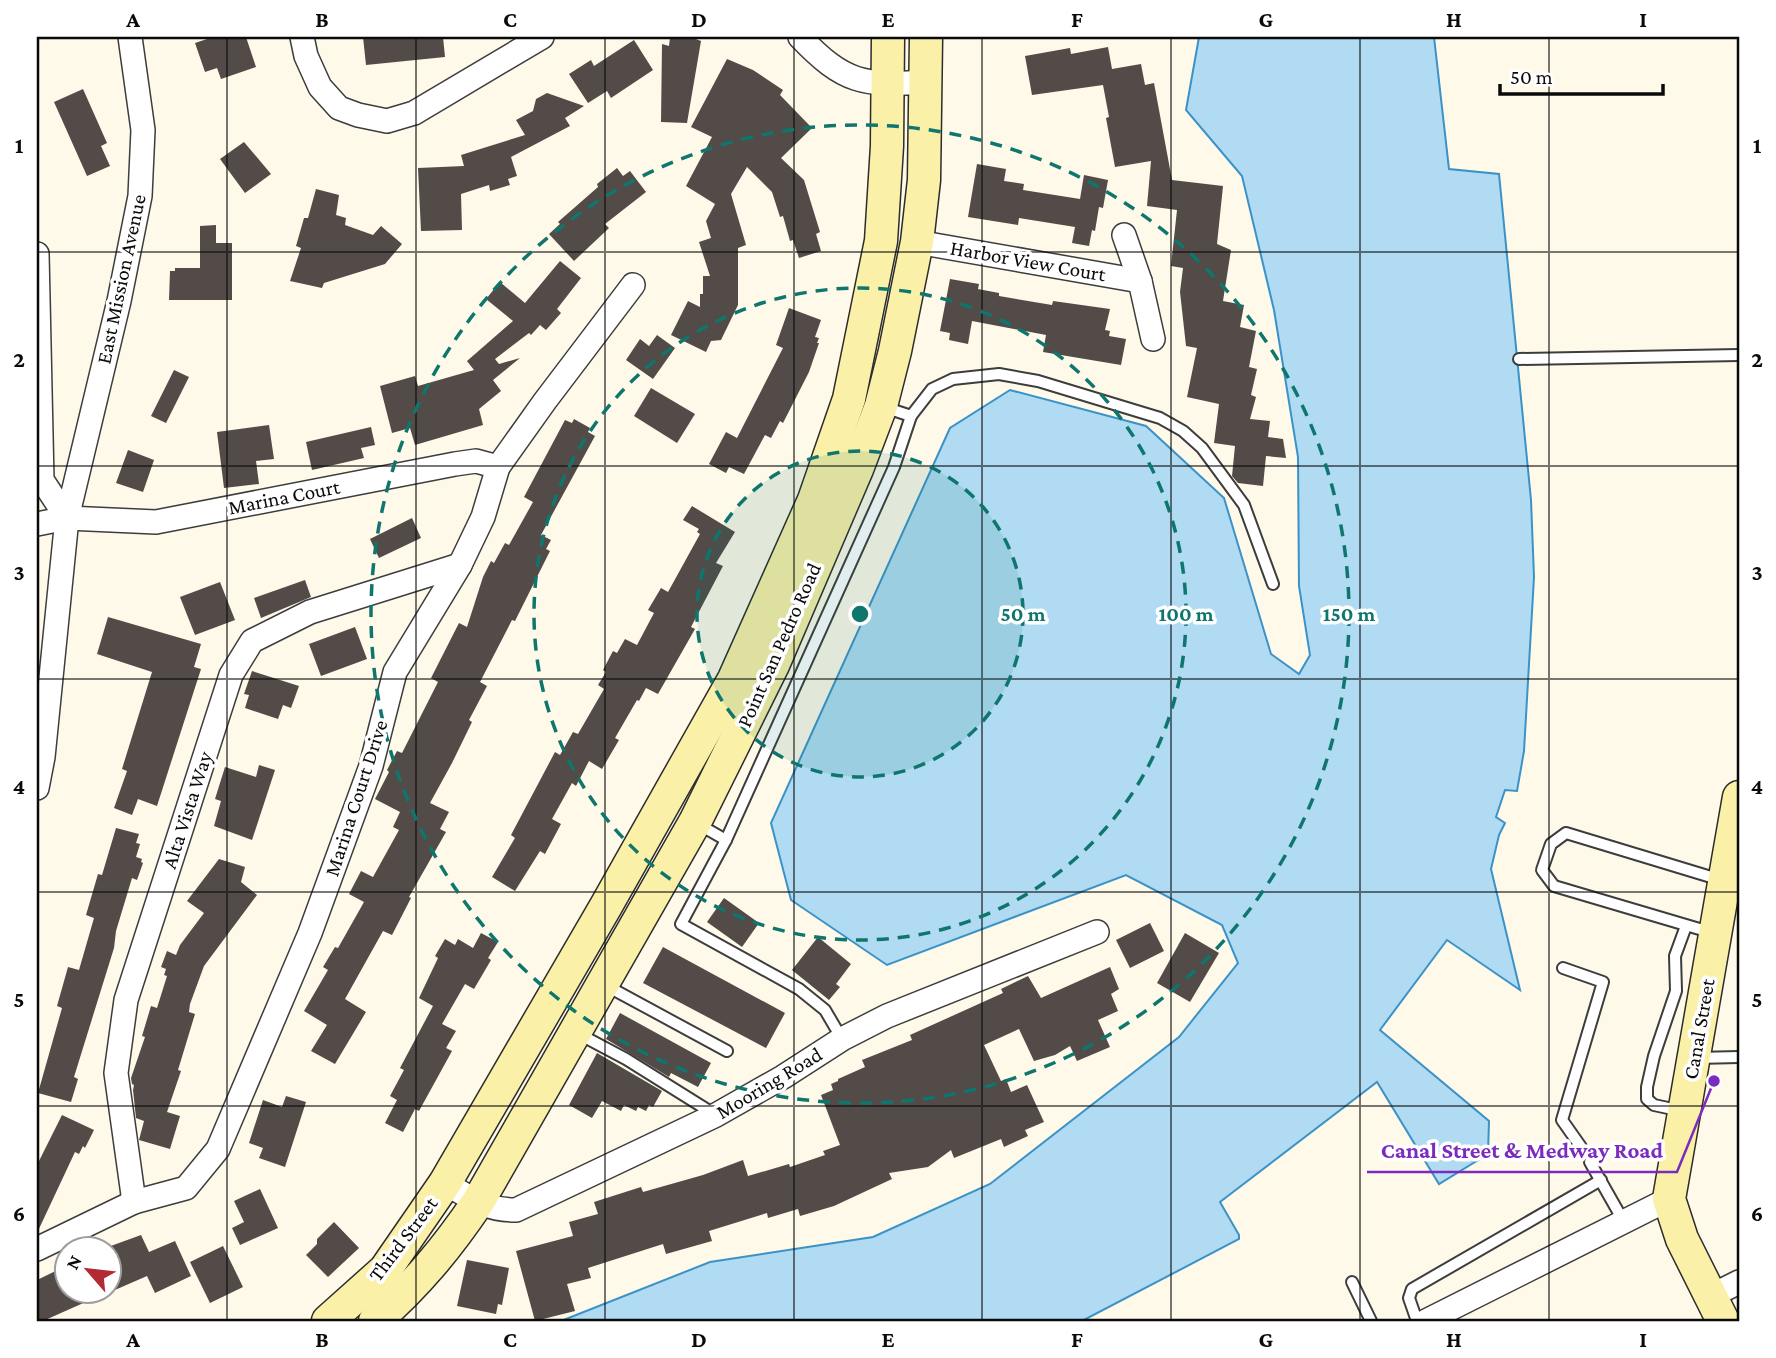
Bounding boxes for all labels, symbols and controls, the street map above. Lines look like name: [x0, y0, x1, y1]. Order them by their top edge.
text: A: [125, 6, 140, 32]
text: B: [315, 6, 329, 32]
text: C: [503, 6, 517, 32]
text: D: [691, 6, 707, 32]
text: E: [881, 6, 895, 32]
text: F: [1071, 6, 1083, 32]
text: G: [1259, 6, 1274, 32]
text: H: [1446, 6, 1462, 32]
text: I: [1639, 6, 1647, 32]
scale bar: [1500, 52, 1662, 96]
text: 50 m: [1510, 65, 1553, 89]
text: 1: [15, 132, 24, 158]
text: 1: [1753, 132, 1762, 158]
street label: East Mission Avenue: [91, 192, 151, 366]
street label: Harbor View Court: [948, 236, 1109, 287]
text: 2: [13, 346, 25, 372]
text: 2: [1751, 346, 1763, 372]
street label: Marina Court: [226, 474, 343, 520]
text: 3: [13, 559, 25, 585]
street label: Point San Pedro Road: [732, 559, 826, 731]
text: 3: [1751, 559, 1763, 585]
centre of rings: [848, 602, 872, 626]
text: 50 m: [1001, 602, 1046, 626]
text: 100 m: [1158, 602, 1214, 626]
text: 150 m: [1323, 602, 1376, 626]
street label: Marina Court Drive: [319, 717, 393, 879]
street label: Alta Vista Way: [157, 748, 217, 871]
text: 4: [13, 773, 25, 799]
text: 4: [1751, 773, 1763, 799]
street label: Canal Street: [1678, 976, 1720, 1081]
text: 5: [13, 986, 25, 1012]
text: 5: [1751, 986, 1763, 1012]
street label: Mooring Road: [712, 1042, 826, 1124]
callout: Canal Street & Medway Road: [1367, 1128, 1677, 1172]
text: Canal Street & Medway Road: [1381, 1137, 1664, 1163]
street label: Third Street: [364, 1191, 443, 1286]
text: 6: [13, 1200, 25, 1226]
text: 6: [1751, 1200, 1763, 1226]
north arrow: [52, 1236, 122, 1306]
text: N: [61, 1252, 86, 1273]
text: A: [125, 1326, 140, 1352]
text: B: [315, 1326, 329, 1352]
text: C: [503, 1326, 517, 1352]
text: D: [691, 1326, 707, 1352]
text: E: [881, 1326, 895, 1352]
text: F: [1071, 1326, 1083, 1352]
text: G: [1259, 1326, 1274, 1352]
text: H: [1446, 1326, 1462, 1352]
text: I: [1639, 1326, 1647, 1352]

